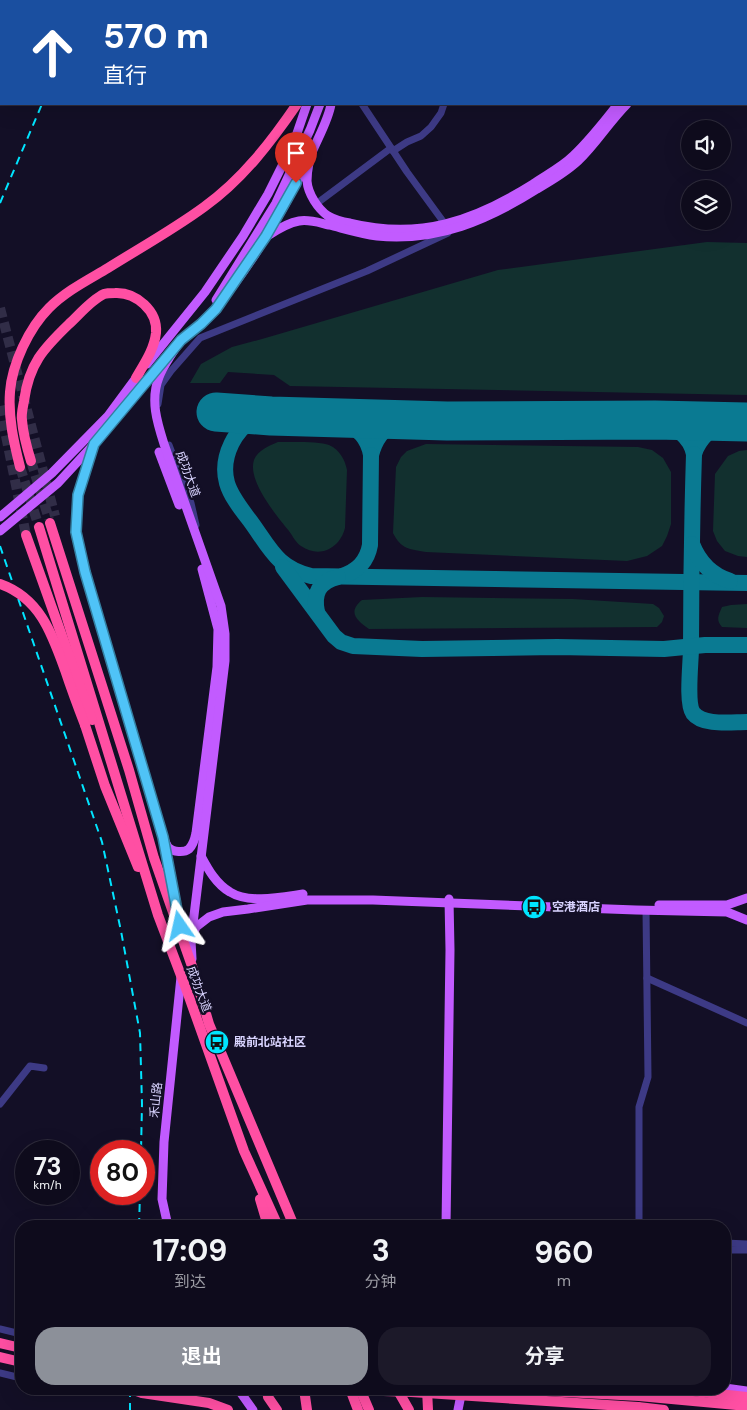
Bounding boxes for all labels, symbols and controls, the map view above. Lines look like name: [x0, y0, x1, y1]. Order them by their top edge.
text: 570 m: [103, 13, 209, 59]
icon: ahead: [20, 20, 85, 85]
text: 直行: [103, 61, 147, 90]
map controls: [681, 120, 731, 230]
button: sound: [681, 120, 731, 170]
pin: [275, 132, 317, 183]
icon: arrive: [282, 139, 310, 167]
button: layers: [681, 180, 731, 230]
street label: 成功大道: [172, 449, 204, 499]
bus stop icon: 空港酒店: [521, 894, 547, 920]
position arrow: [153, 899, 205, 951]
place label: 空港酒店: [552, 899, 600, 915]
street label: 成功大道: [183, 964, 215, 1014]
bus stop icon: 殿前北站社区: [204, 1029, 230, 1055]
place label: 殿前北站社区: [234, 1034, 306, 1050]
street label: 禾山路: [146, 1081, 166, 1119]
speed limit sign: 80: [90, 1140, 155, 1205]
text: 73: [33, 1150, 62, 1183]
text: km/h: [33, 1177, 62, 1193]
text: 17:09: [152, 1231, 227, 1270]
text: 3: [372, 1231, 390, 1270]
text: 960: [534, 1233, 594, 1272]
text: m: [557, 1270, 571, 1291]
text: 到达: [174, 1271, 206, 1292]
text: 分钟: [365, 1271, 397, 1292]
button: 退出: [35, 1327, 368, 1385]
button: 分享: [378, 1327, 711, 1385]

